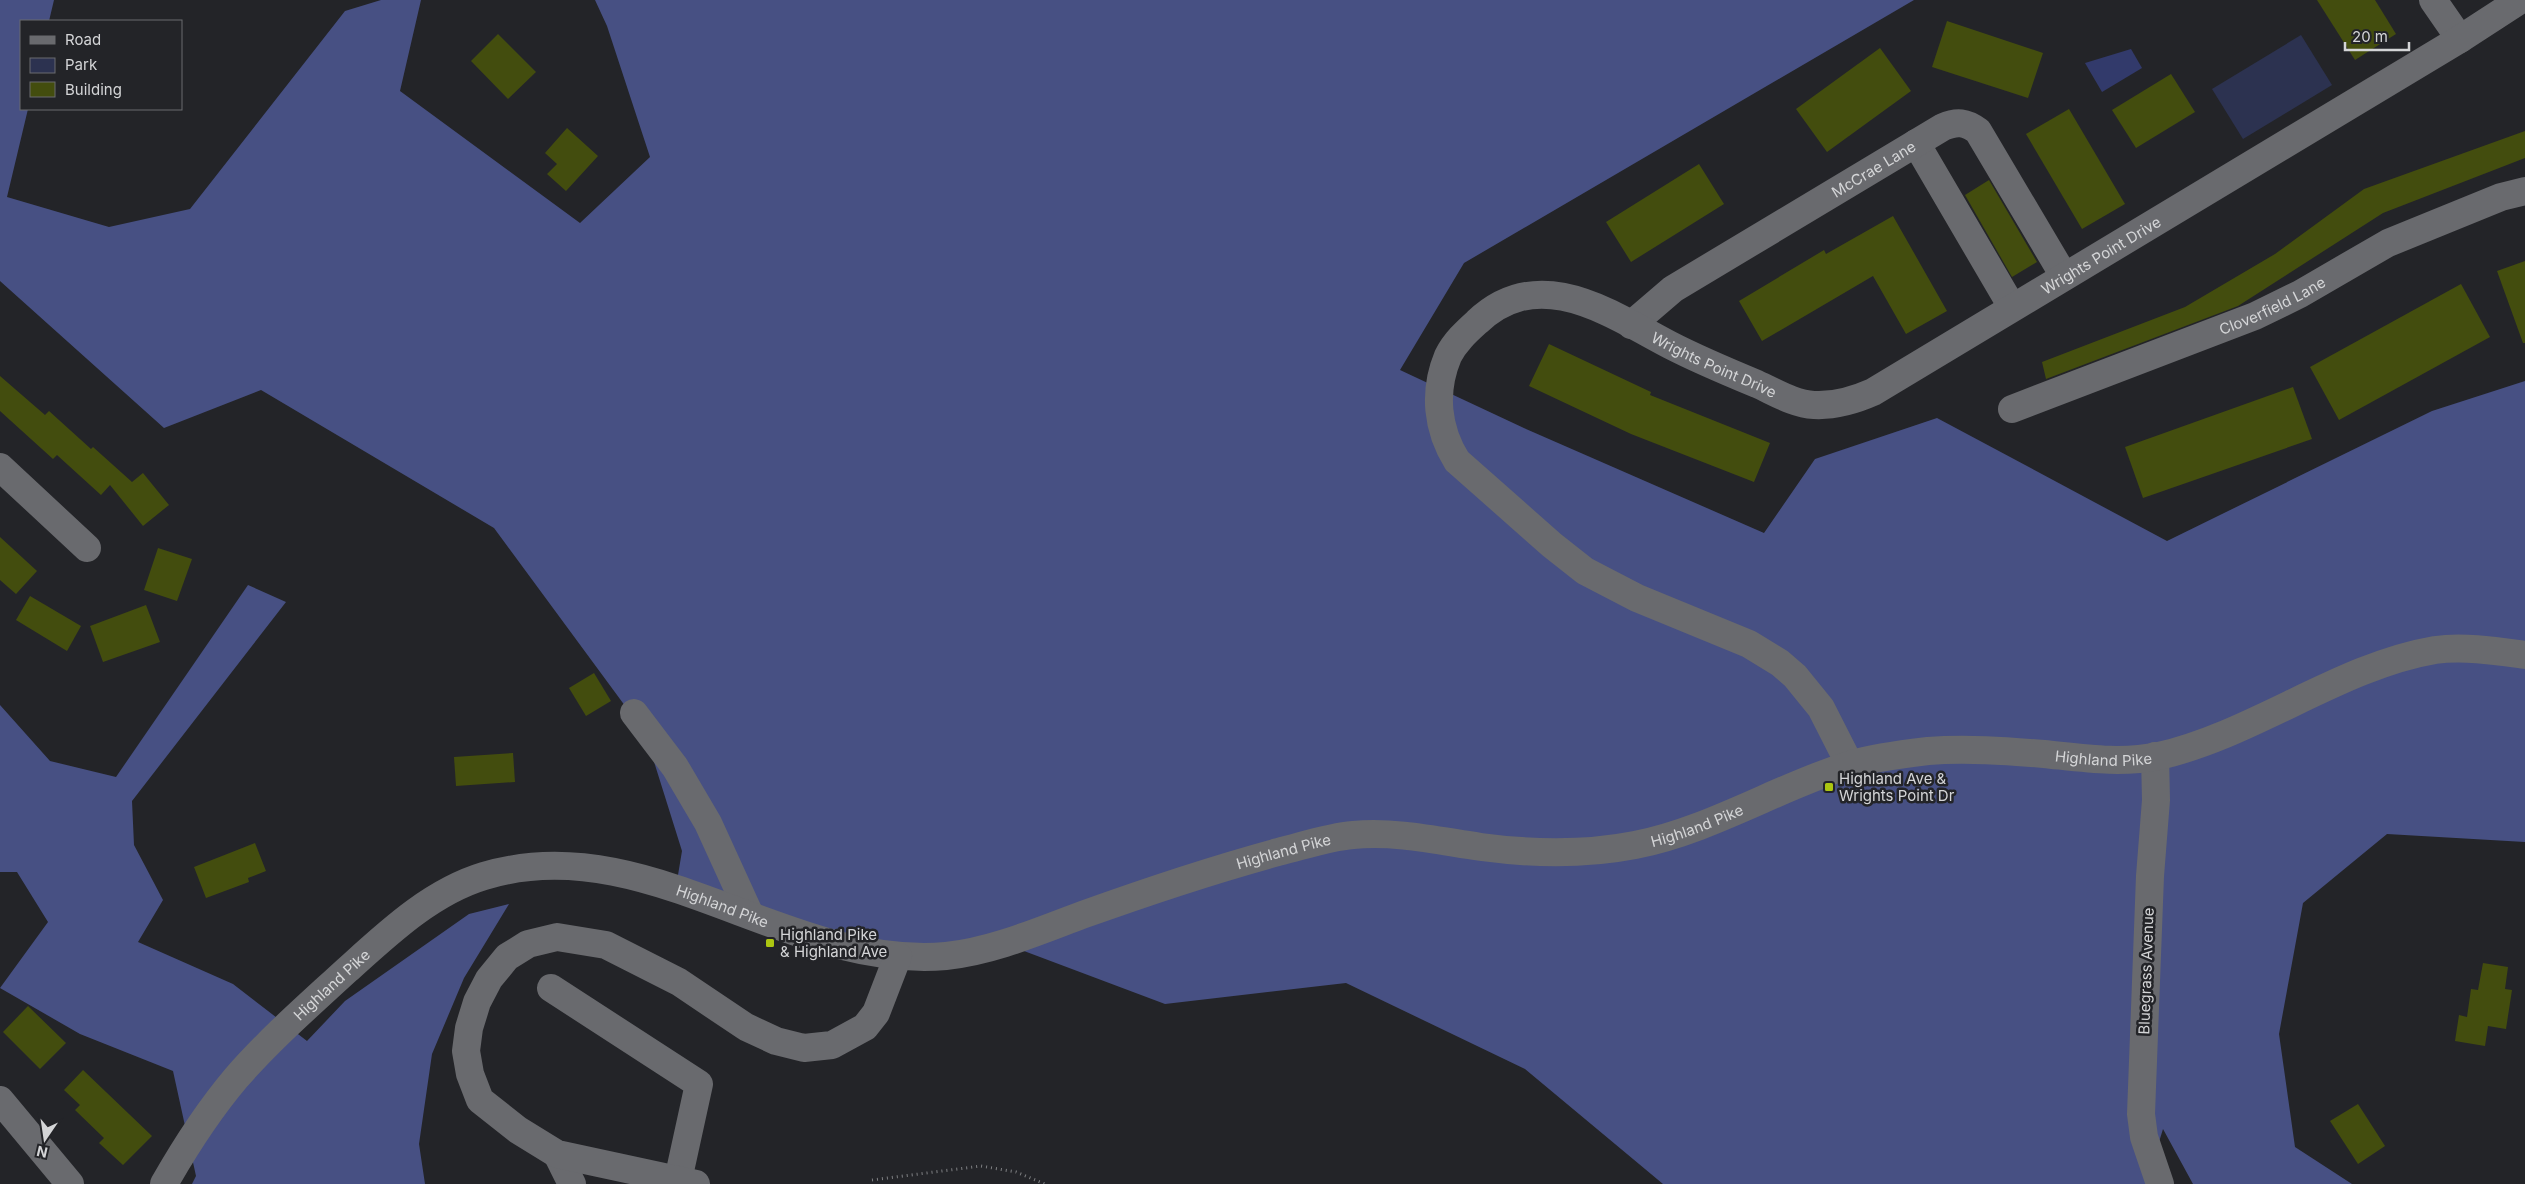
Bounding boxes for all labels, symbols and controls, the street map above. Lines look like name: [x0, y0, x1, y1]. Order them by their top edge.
legend: [20, 20, 182, 110]
scale bar: [2345, 20, 2409, 52]
text: 20 m: [2352, 27, 2388, 46]
text: Road: [65, 30, 101, 49]
text: Park: [65, 55, 98, 74]
text: Building: [65, 80, 122, 99]
street label: McCrae Lane: [1828, 136, 1919, 201]
street label: Wrights Point Drive: [2038, 212, 2164, 298]
street label: Cloverfield Lane: [2216, 272, 2329, 338]
street label: Wrights Point Drive: [1648, 327, 1780, 402]
street label: Highland Pike: [2054, 746, 2153, 769]
place label: Highland Ave & Wrights Point Dr: [1839, 769, 1955, 805]
marker: Highland Ave & Wrights Point Dr: [1823, 781, 1835, 793]
street label: Highland Pike: [1649, 800, 1746, 851]
street label: Highland Pike: [1234, 829, 1333, 873]
street label: Highland Pike: [674, 880, 771, 931]
street label: Bluegrass Avenue: [2134, 907, 2158, 1035]
place label: Highland Pike & Highland Ave: [780, 925, 887, 961]
marker: Highland Pike & Highland Ave: [764, 937, 776, 949]
street label: Highland Pike: [289, 945, 374, 1024]
north arrow: [20, 1114, 70, 1164]
text: N: [35, 1143, 49, 1162]

